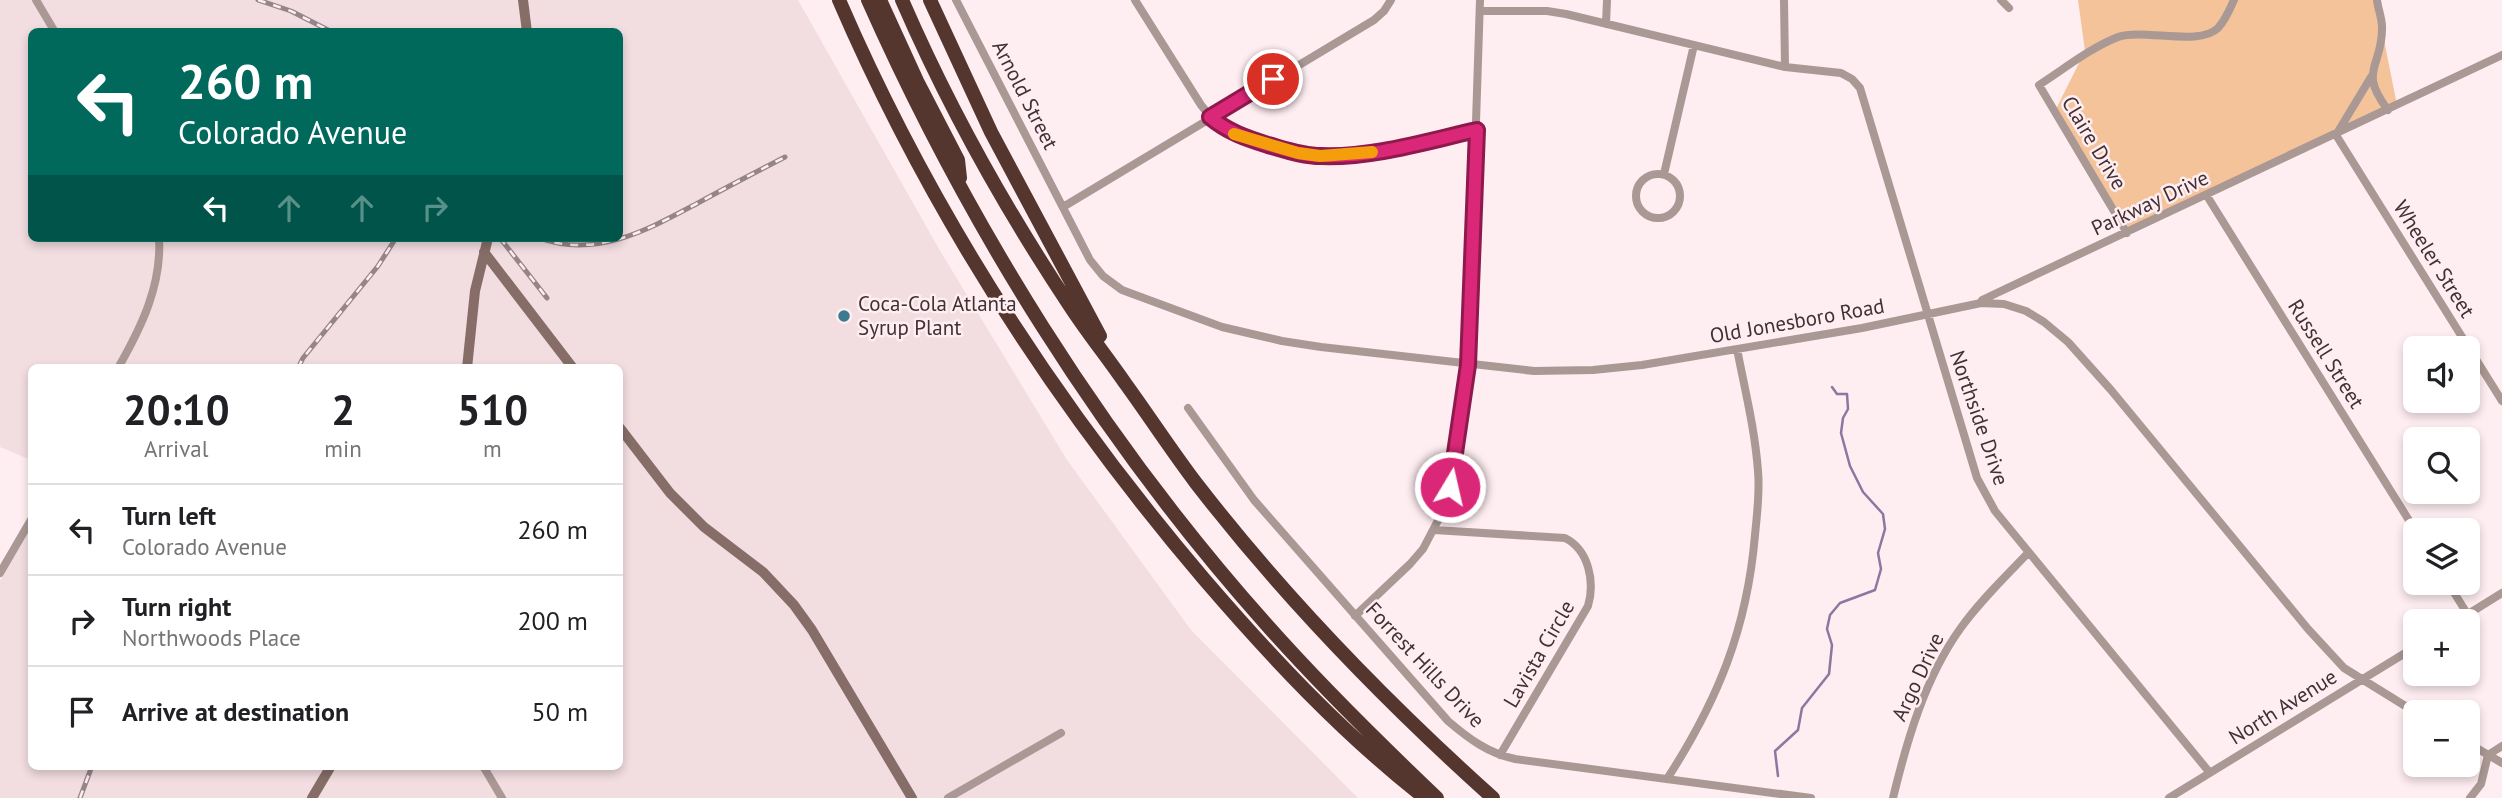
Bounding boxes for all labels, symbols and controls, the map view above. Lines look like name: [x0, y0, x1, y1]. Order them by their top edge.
street label: Arnold Street: [986, 36, 1064, 154]
text: 260 m: [178, 49, 313, 113]
pin: [1243, 49, 1303, 109]
icon: left: [63, 56, 154, 147]
icon: arrive: [1254, 60, 1292, 98]
street label: Claire Drive: [2056, 91, 2133, 195]
text: Colorado Avenue: [178, 111, 407, 153]
street label: Parkway Drive: [2087, 164, 2213, 241]
icon: left: [197, 189, 235, 227]
icon: ahead: [270, 189, 308, 227]
icon: ahead: [343, 189, 381, 227]
icon: right: [416, 189, 454, 227]
street label: Wheeler Street: [2388, 195, 2481, 322]
place label: Coca-Cola Atlanta Syrup Plant: [858, 290, 1017, 341]
street label: Old Jonesboro Road: [1707, 292, 1886, 349]
street label: Russell Street: [2282, 294, 2371, 413]
marker: Coca-Cola Atlanta Syrup Plant: [836, 308, 852, 324]
map controls: [2403, 336, 2480, 777]
button: sound: [2403, 336, 2480, 413]
street label: Northside Drive: [1944, 347, 2015, 489]
text: 20:10: [123, 382, 229, 437]
text: 2: [331, 382, 355, 437]
text: 510: [457, 382, 528, 437]
button: search: [2403, 427, 2480, 504]
text: Arrival: [144, 434, 208, 463]
text: min: [324, 434, 362, 463]
text: m: [483, 434, 502, 463]
position arrow: [1413, 450, 1487, 524]
text: Turn left: [122, 499, 216, 532]
icon: left: [63, 511, 101, 549]
text: 260 m: [517, 513, 588, 546]
button: layers: [2403, 518, 2480, 595]
text: Colorado Avenue: [122, 532, 287, 561]
text: Turn right: [122, 590, 231, 623]
street label: Lavista Circle: [1497, 595, 1580, 712]
street label: Forrest Hills Drive: [1360, 596, 1491, 733]
icon: right: [63, 602, 101, 640]
text: 200 m: [517, 604, 588, 637]
button: +: [2403, 609, 2480, 686]
text: Northwoods Place: [122, 623, 301, 652]
street label: Argo Drive: [1885, 628, 1950, 725]
street label: North Avenue: [2224, 663, 2342, 750]
icon: arrive: [63, 693, 101, 731]
text: Arrive at destination: [122, 695, 349, 728]
text: 50 m: [532, 695, 588, 728]
button: −: [2403, 700, 2480, 777]

